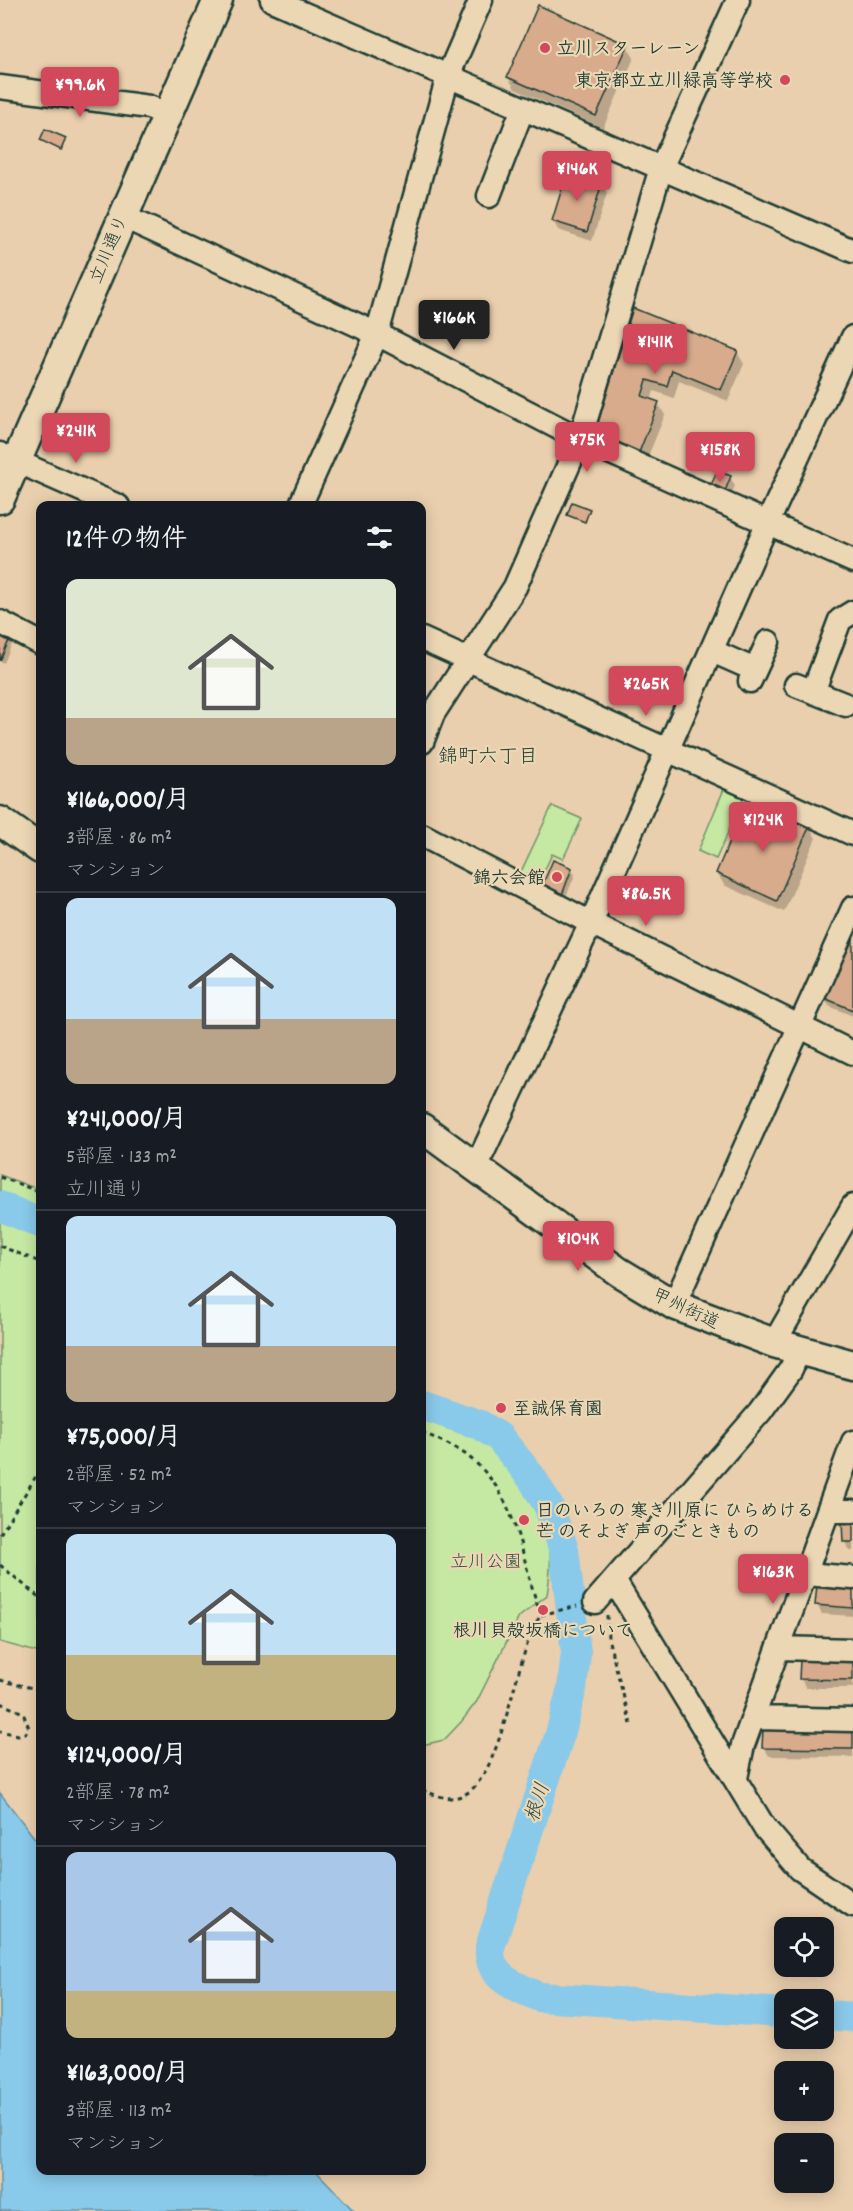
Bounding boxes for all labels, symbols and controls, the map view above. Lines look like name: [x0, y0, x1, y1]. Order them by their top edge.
place label: 立川スターレーン: [557, 38, 700, 63]
marker: 立川スターレーン: [538, 41, 552, 55]
pin: ¥99.6K: [31, 67, 129, 118]
place label: 東京都立立川緑高等学校: [575, 70, 773, 95]
text: ¥99.6K: [55, 72, 105, 100]
marker: 東京都立立川緑高等学校: [778, 73, 792, 87]
pin: ¥146K: [535, 151, 619, 202]
text: ¥146K: [556, 156, 598, 184]
street label: 立川通り: [85, 212, 136, 288]
pin: ¥166K: [412, 300, 496, 351]
text: ¥166K: [433, 305, 475, 333]
pin: ¥141K: [613, 324, 697, 375]
text: ¥141K: [637, 329, 673, 357]
pin: ¥241K: [34, 413, 118, 464]
text: ¥241K: [56, 418, 96, 446]
pin: ¥75K: [551, 422, 623, 473]
text: ¥75K: [569, 427, 605, 455]
pin: ¥158K: [678, 432, 762, 483]
text: ¥158K: [700, 437, 740, 465]
icon: filters: [363, 521, 396, 554]
text: 12件の物件: [66, 522, 187, 559]
icon: home: [177, 618, 285, 726]
pin: ¥265K: [604, 666, 688, 717]
text: ¥265K: [623, 671, 669, 699]
district label: 錦町六丁目: [438, 744, 538, 772]
text: ¥166,000/月: [66, 783, 191, 820]
pin: ¥124K: [721, 802, 805, 853]
text: ¥124K: [743, 807, 783, 835]
text: 3部屋 · 86 m²: [66, 825, 172, 853]
text: マンション: [66, 858, 165, 886]
place label: 錦六会館: [473, 867, 545, 892]
marker: 錦六会館: [550, 870, 564, 884]
pin: ¥86.5K: [597, 876, 695, 927]
text: ¥86.5K: [621, 881, 671, 909]
icon: home: [177, 937, 285, 1045]
text: ¥241,000/月: [66, 1102, 187, 1139]
text: 5部屋 · 133 m²: [66, 1144, 177, 1172]
text: 立川通り: [66, 1177, 146, 1205]
pin: ¥104K: [536, 1221, 620, 1272]
text: ¥104K: [557, 1226, 599, 1254]
icon: home: [177, 1255, 285, 1363]
street label: 甲州街道: [647, 1284, 723, 1337]
place label: 至誠保育園: [513, 1398, 603, 1423]
marker: 至誠保育園: [494, 1401, 508, 1415]
text: ¥75,000/月: [66, 1420, 181, 1457]
text: 2部屋 · 52 m²: [66, 1462, 172, 1490]
text: マンション: [66, 1495, 165, 1523]
place label: 日のいろの 寒き川原に ひらめける 芒 のそよぎ 声のごときもの: [536, 1500, 814, 1546]
marker: 日のいろの 寒き川原に ひらめける 芒 のそよぎ 声のごときもの: [517, 1513, 531, 1527]
park label: 立川公園: [450, 1551, 522, 1576]
pin: ¥163K: [731, 1554, 815, 1605]
text: ¥163K: [752, 1559, 794, 1587]
icon: home: [177, 1573, 285, 1681]
marker: 根川貝殻坂橋について: [536, 1603, 550, 1617]
place label: 根川貝殻坂橋について: [453, 1620, 633, 1645]
text: ¥124,000/月: [66, 1738, 187, 1775]
text: 2部屋 · 78 m²: [66, 1780, 170, 1808]
water label: 根川: [519, 1780, 558, 1826]
text: マンション: [66, 1813, 165, 1841]
icon: home: [177, 1891, 285, 1999]
map controls: [774, 1917, 834, 2193]
button: locate: [774, 1917, 834, 1977]
button: layers: [774, 1989, 834, 2049]
text: ¥163,000/月: [66, 2056, 189, 2093]
button: +: [774, 2061, 834, 2121]
text: 3部屋 · 113 m²: [66, 2098, 172, 2126]
text: マンション: [66, 2131, 165, 2159]
button: −: [774, 2133, 834, 2193]

